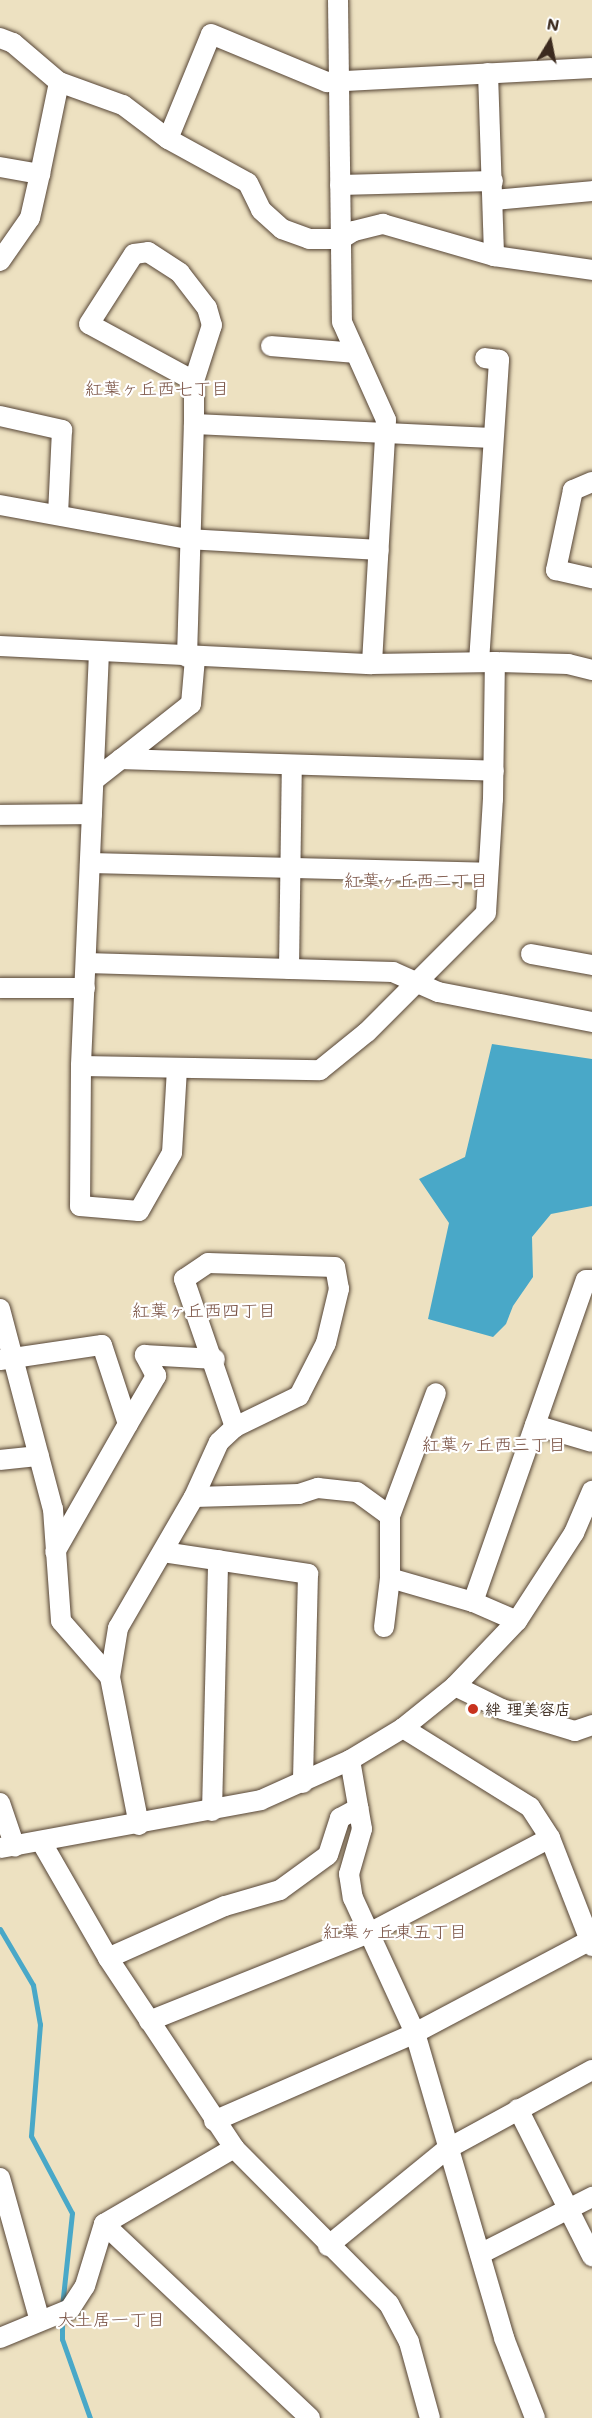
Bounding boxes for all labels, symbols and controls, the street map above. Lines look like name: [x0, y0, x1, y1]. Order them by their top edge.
north arrow: [520, 12, 580, 72]
text: N: [545, 12, 561, 35]
district label: 紅葉ヶ丘西七丁目: [85, 377, 229, 399]
district label: 紅葉ヶ丘西二丁目: [344, 869, 488, 891]
district label: 紅葉ヶ丘西四丁目: [132, 1299, 276, 1321]
district label: 紅葉ヶ丘西三丁目: [422, 1433, 566, 1455]
place label: 絆 理美容店: [485, 1699, 571, 1719]
marker: 絆 理美容店: [466, 1702, 480, 1716]
district label: 紅葉ヶ丘東五丁目: [323, 1920, 467, 1942]
district label: 大土居一丁目: [57, 2308, 165, 2330]

